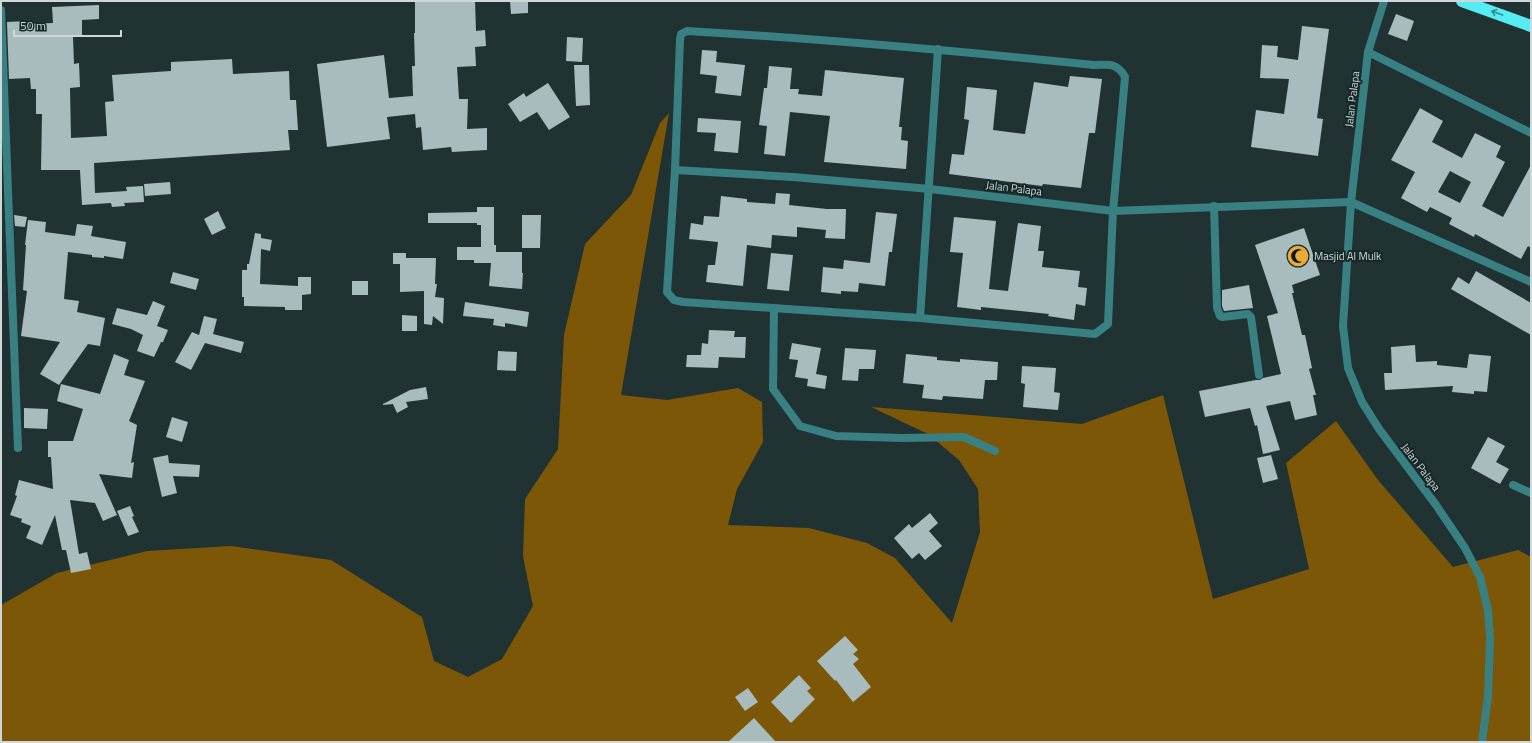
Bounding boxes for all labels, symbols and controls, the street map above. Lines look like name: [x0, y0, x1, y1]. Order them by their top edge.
one-way arrow: [1491, 9, 1503, 17]
scale bar: [14, 12, 121, 38]
text: 50 m: [20, 16, 46, 35]
street label: Jalan Palapa: [1341, 70, 1363, 128]
street label: Jalan Palapa: [985, 177, 1043, 199]
mosque icon: Masjid Al Mulk: [1285, 243, 1311, 269]
place label: Masjid Al Mulk: [1314, 248, 1382, 264]
street label: Jalan Palapa: [1398, 440, 1445, 495]

